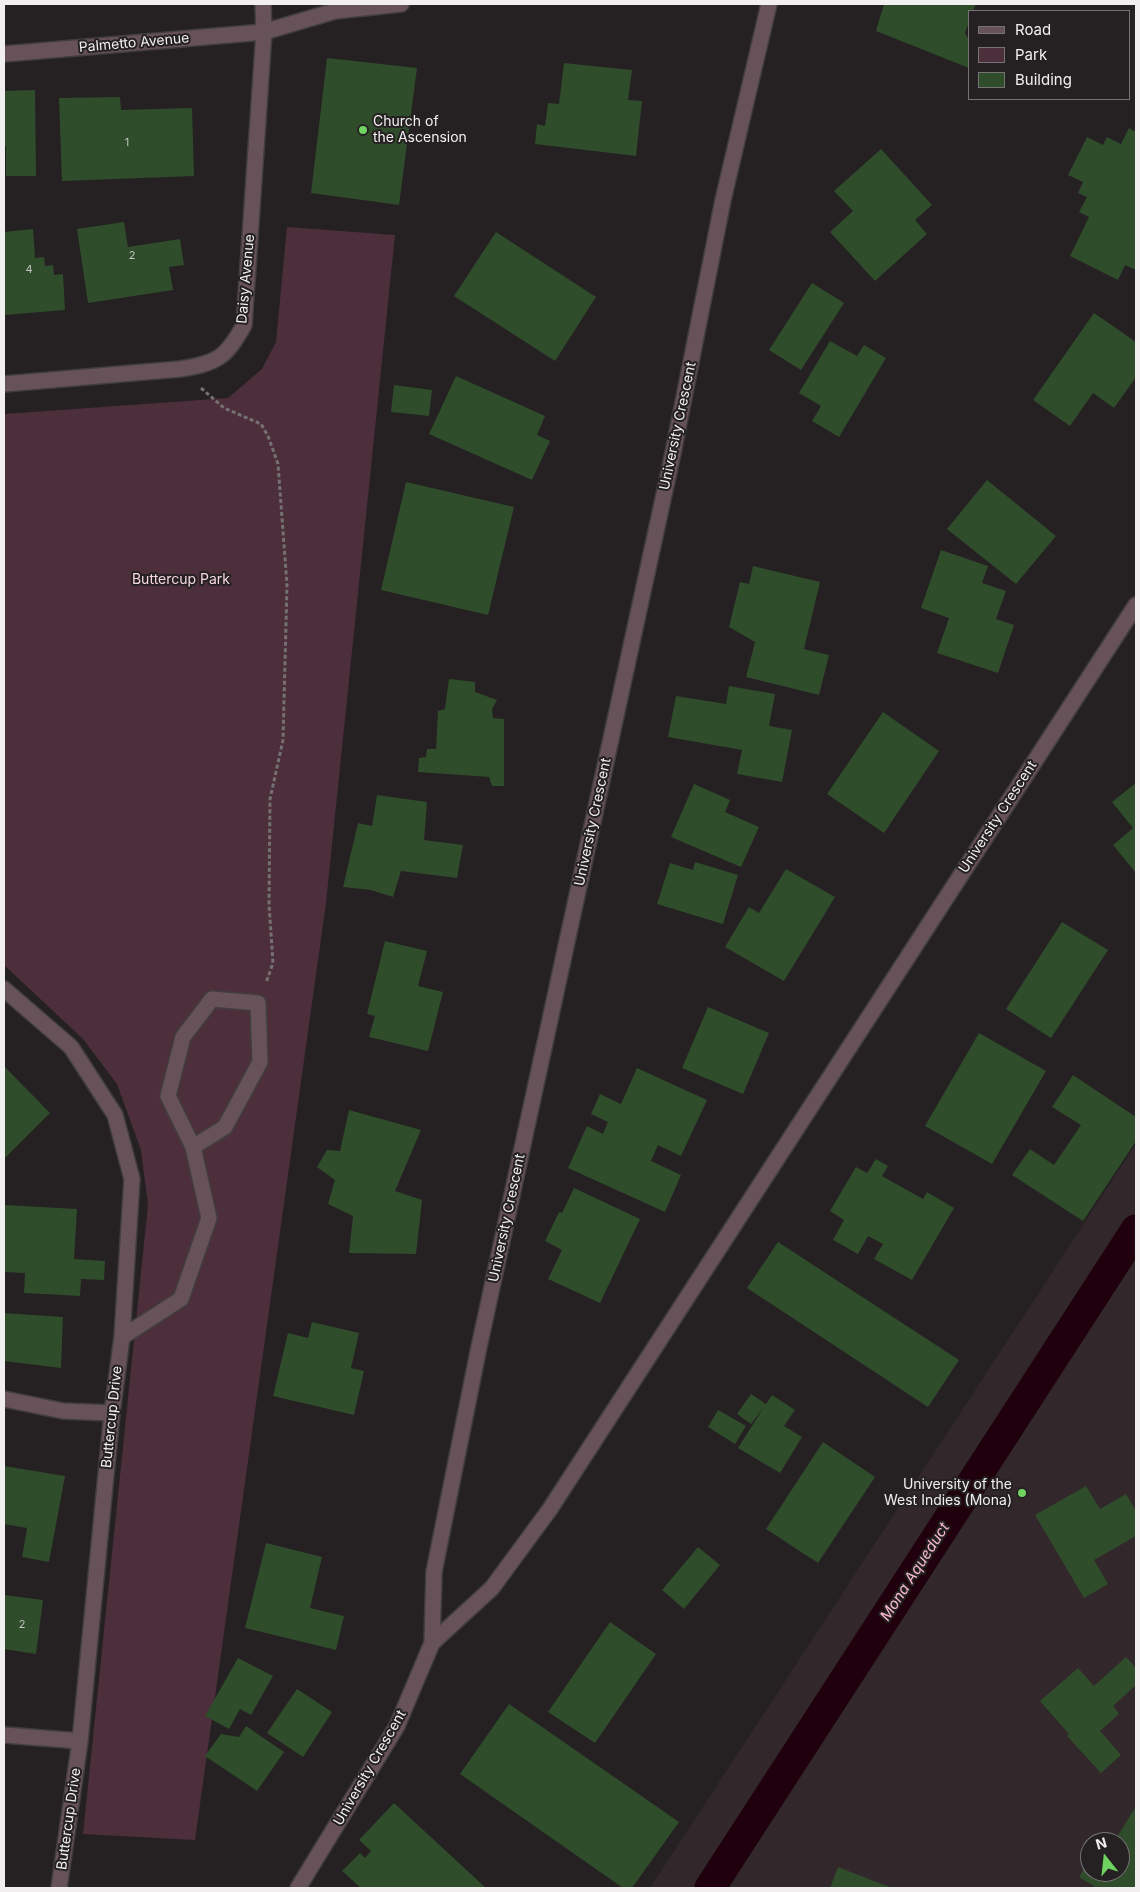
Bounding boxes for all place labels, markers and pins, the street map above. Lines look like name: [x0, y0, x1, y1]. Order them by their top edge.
place label: Church of the Ascension: [373, 114, 467, 146]
marker: Church of the Ascension: [357, 124, 369, 136]
place label: University of the West Indies (Mona): [884, 1477, 1012, 1510]
marker: University of the West Indies (Mona): [1016, 1487, 1028, 1499]

